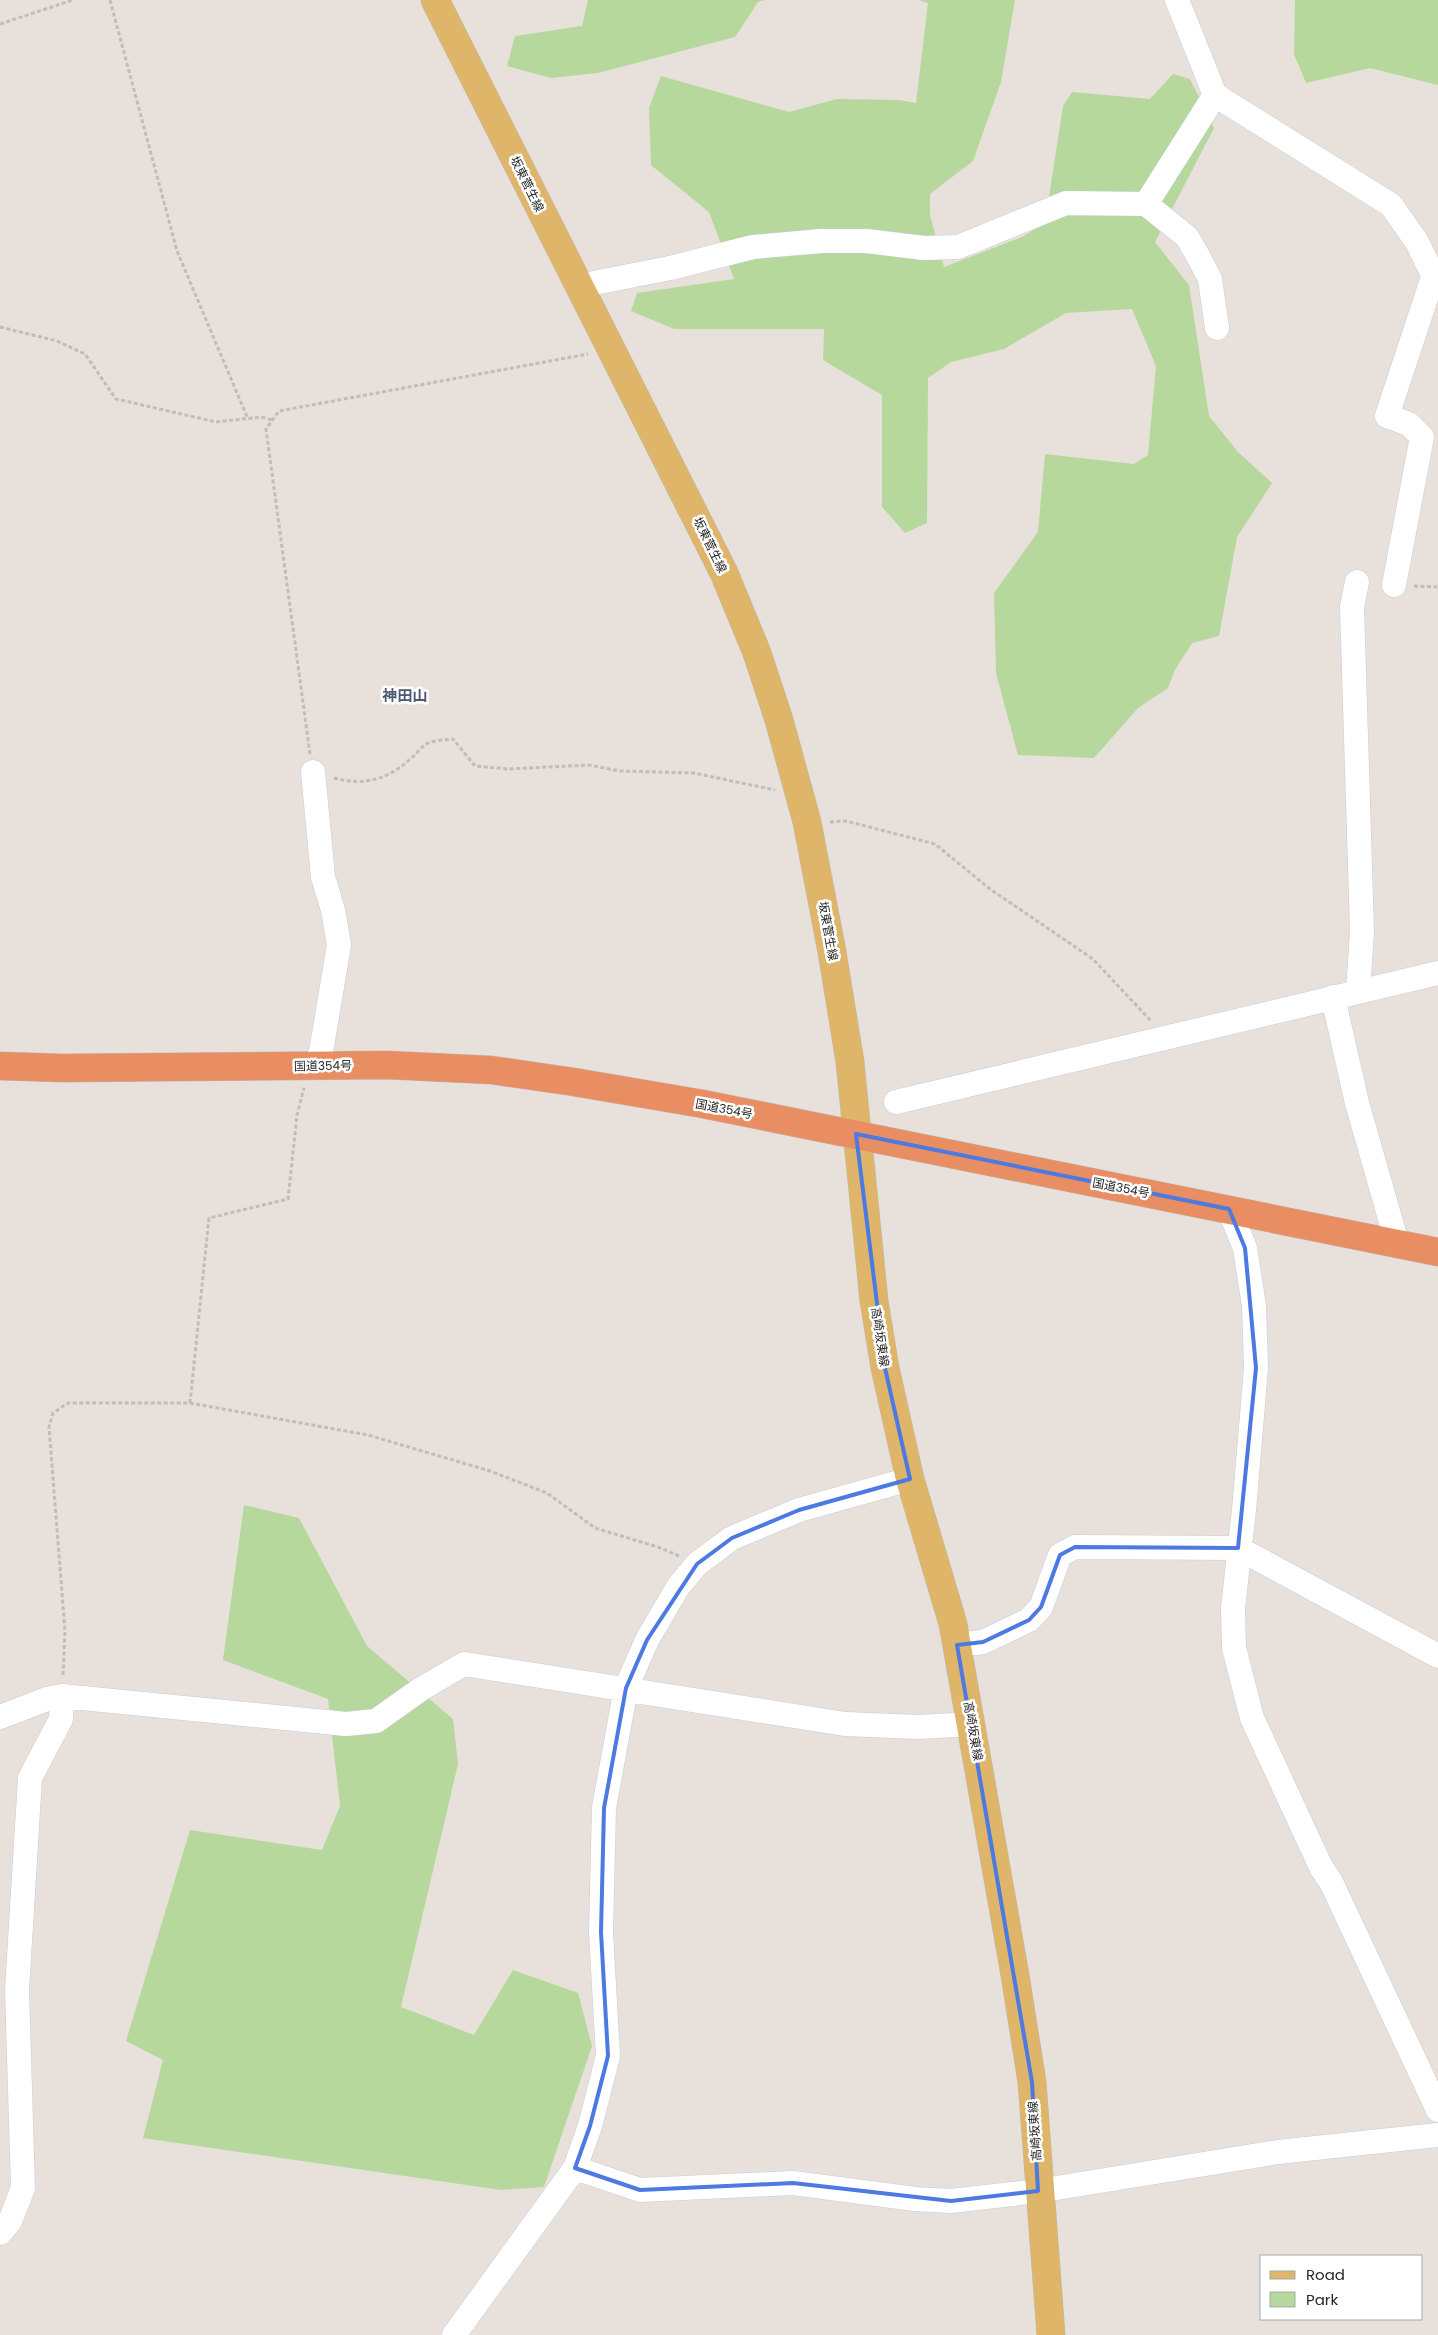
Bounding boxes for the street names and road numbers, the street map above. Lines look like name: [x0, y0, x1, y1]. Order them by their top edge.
street label: 坂東菅生線: [507, 153, 548, 214]
street label: 坂東菅生線: [690, 514, 731, 575]
street label: 坂東菅生線: [815, 900, 842, 962]
street label: 国道354号: [294, 1056, 352, 1075]
street label: 国道354号: [694, 1095, 754, 1122]
street label: 国道354号: [1091, 1174, 1151, 1201]
street label: 高崎坂東線: [867, 1306, 894, 1368]
street label: 高崎坂東線: [960, 1700, 987, 1762]
street label: 高崎坂東線: [1024, 2101, 1045, 2162]

